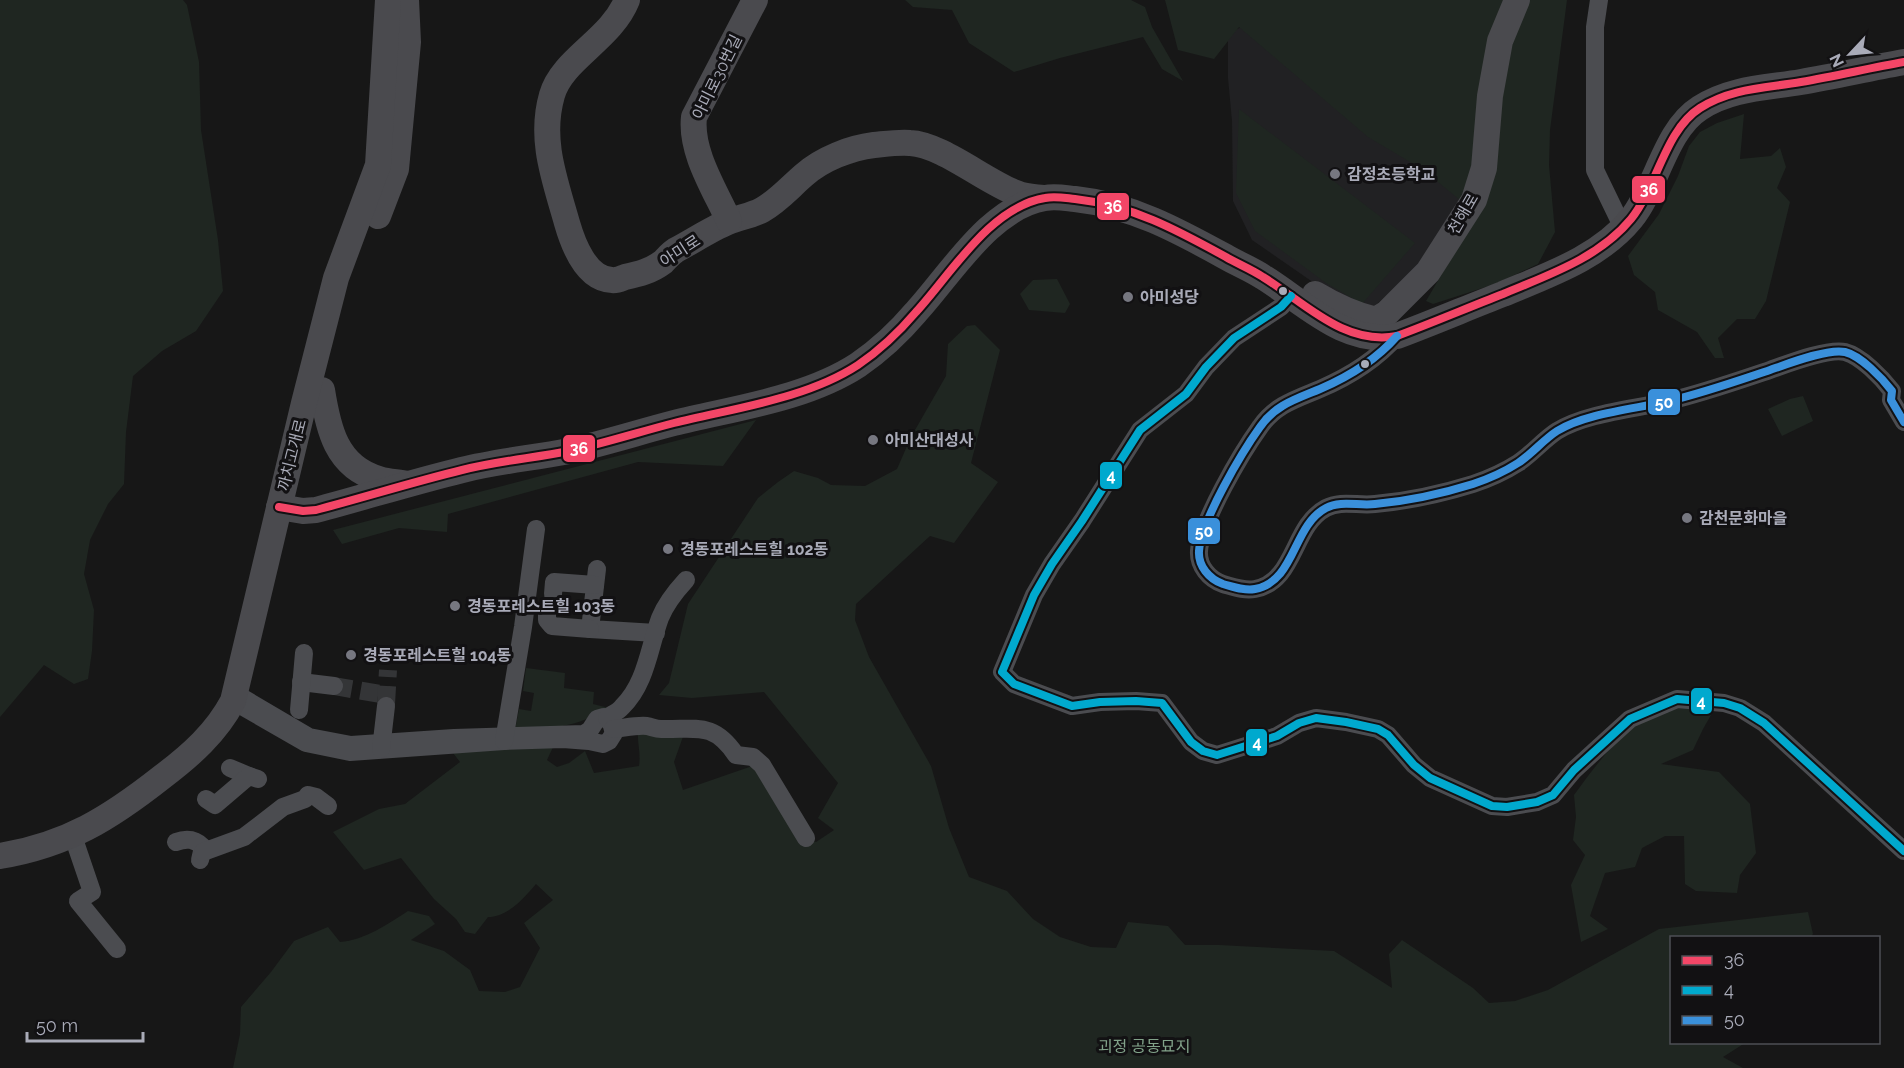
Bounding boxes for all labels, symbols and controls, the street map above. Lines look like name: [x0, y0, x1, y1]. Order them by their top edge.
north arrow: [1820, 24, 1880, 84]
street label: 아미로30번길: [688, 32, 746, 122]
text: N: [1826, 51, 1848, 70]
place label: 감정초등학교: [1347, 165, 1436, 184]
marker: 감정초등학교: [1328, 167, 1342, 181]
line badge: 36: [1631, 175, 1666, 204]
text: 36: [1640, 180, 1659, 199]
street label: 천해로: [1444, 190, 1482, 238]
line badge: 36: [1096, 192, 1130, 221]
text: 36: [1104, 197, 1123, 216]
street label: 아미로: [656, 231, 704, 271]
unlabelled marker: [1277, 285, 1289, 297]
place label: 아미성당: [1140, 288, 1199, 307]
marker: 아미성당: [1121, 290, 1135, 304]
unlabelled marker: [1359, 358, 1371, 370]
line badge: 50: [1647, 388, 1681, 416]
text: 50: [1655, 393, 1674, 412]
street label: 까치고개로: [274, 417, 310, 493]
place label: 아미산대성사: [885, 431, 974, 450]
marker: 아미산대성사: [866, 433, 880, 447]
line badge: 36: [562, 434, 596, 463]
text: 36: [570, 439, 589, 458]
line badge: 4: [1099, 461, 1123, 490]
text: 4: [1106, 466, 1116, 485]
place label: 감천문화마을: [1699, 509, 1788, 528]
marker: 감천문화마을: [1680, 511, 1694, 525]
line badge: 50: [1187, 517, 1221, 545]
text: 50: [1195, 522, 1214, 541]
place label: 경동포레스트힐 102동: [680, 540, 828, 559]
marker: 경동포레스트힐 102동: [661, 542, 675, 556]
place label: 경동포레스트힐 103동: [467, 597, 615, 616]
marker: 경동포레스트힐 103동: [448, 599, 462, 613]
place label: 경동포레스트힐 104동: [363, 646, 511, 665]
marker: 경동포레스트힐 104동: [344, 648, 358, 662]
line badge: 4: [1690, 687, 1713, 715]
text: 4: [1696, 692, 1706, 711]
line badge: 4: [1245, 728, 1268, 757]
text: 4: [1252, 733, 1262, 752]
legend: [1670, 936, 1880, 1044]
text: 36: [1724, 949, 1745, 970]
text: 4: [1724, 979, 1734, 1000]
scale bar: [27, 1005, 142, 1043]
text: 50: [1724, 1009, 1745, 1030]
text: 50 m: [36, 1015, 78, 1036]
park label: 괴정 공동묘지: [1098, 1037, 1190, 1056]

